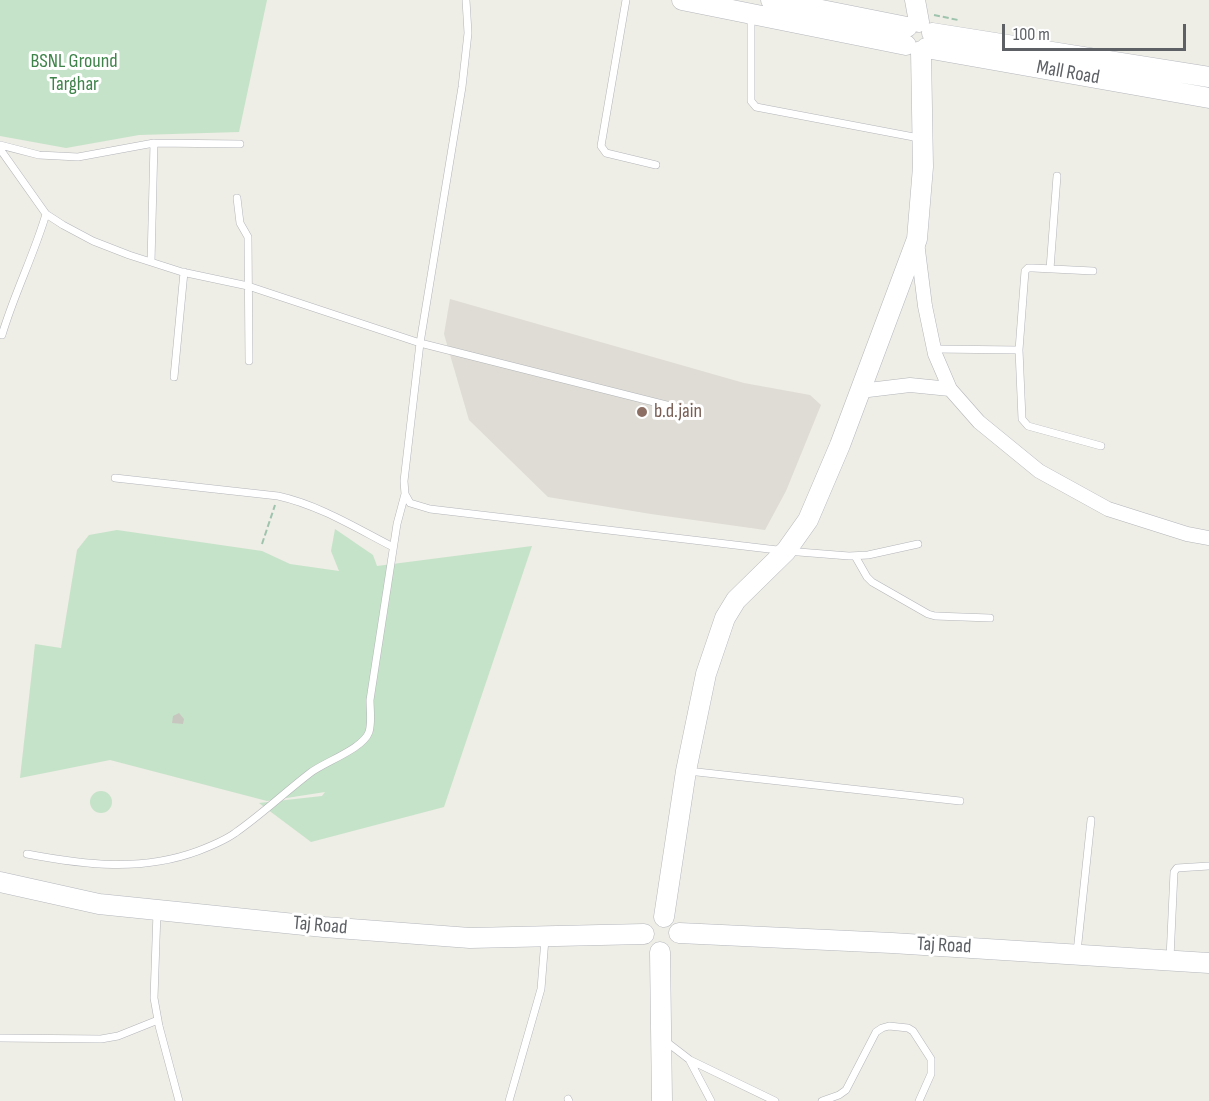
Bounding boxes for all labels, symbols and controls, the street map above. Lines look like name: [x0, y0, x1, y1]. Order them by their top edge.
scale bar: [1005, 12, 1190, 50]
text: 100 m: [1013, 24, 1050, 45]
park label: BSNL Ground Targhar: [30, 50, 118, 97]
street label: Mall Road: [1035, 56, 1101, 90]
place label: b.d.jain: [654, 400, 702, 424]
marker: b.d.jain: [635, 405, 649, 419]
street label: Taj Road: [292, 912, 348, 940]
street label: Taj Road: [916, 933, 972, 959]

